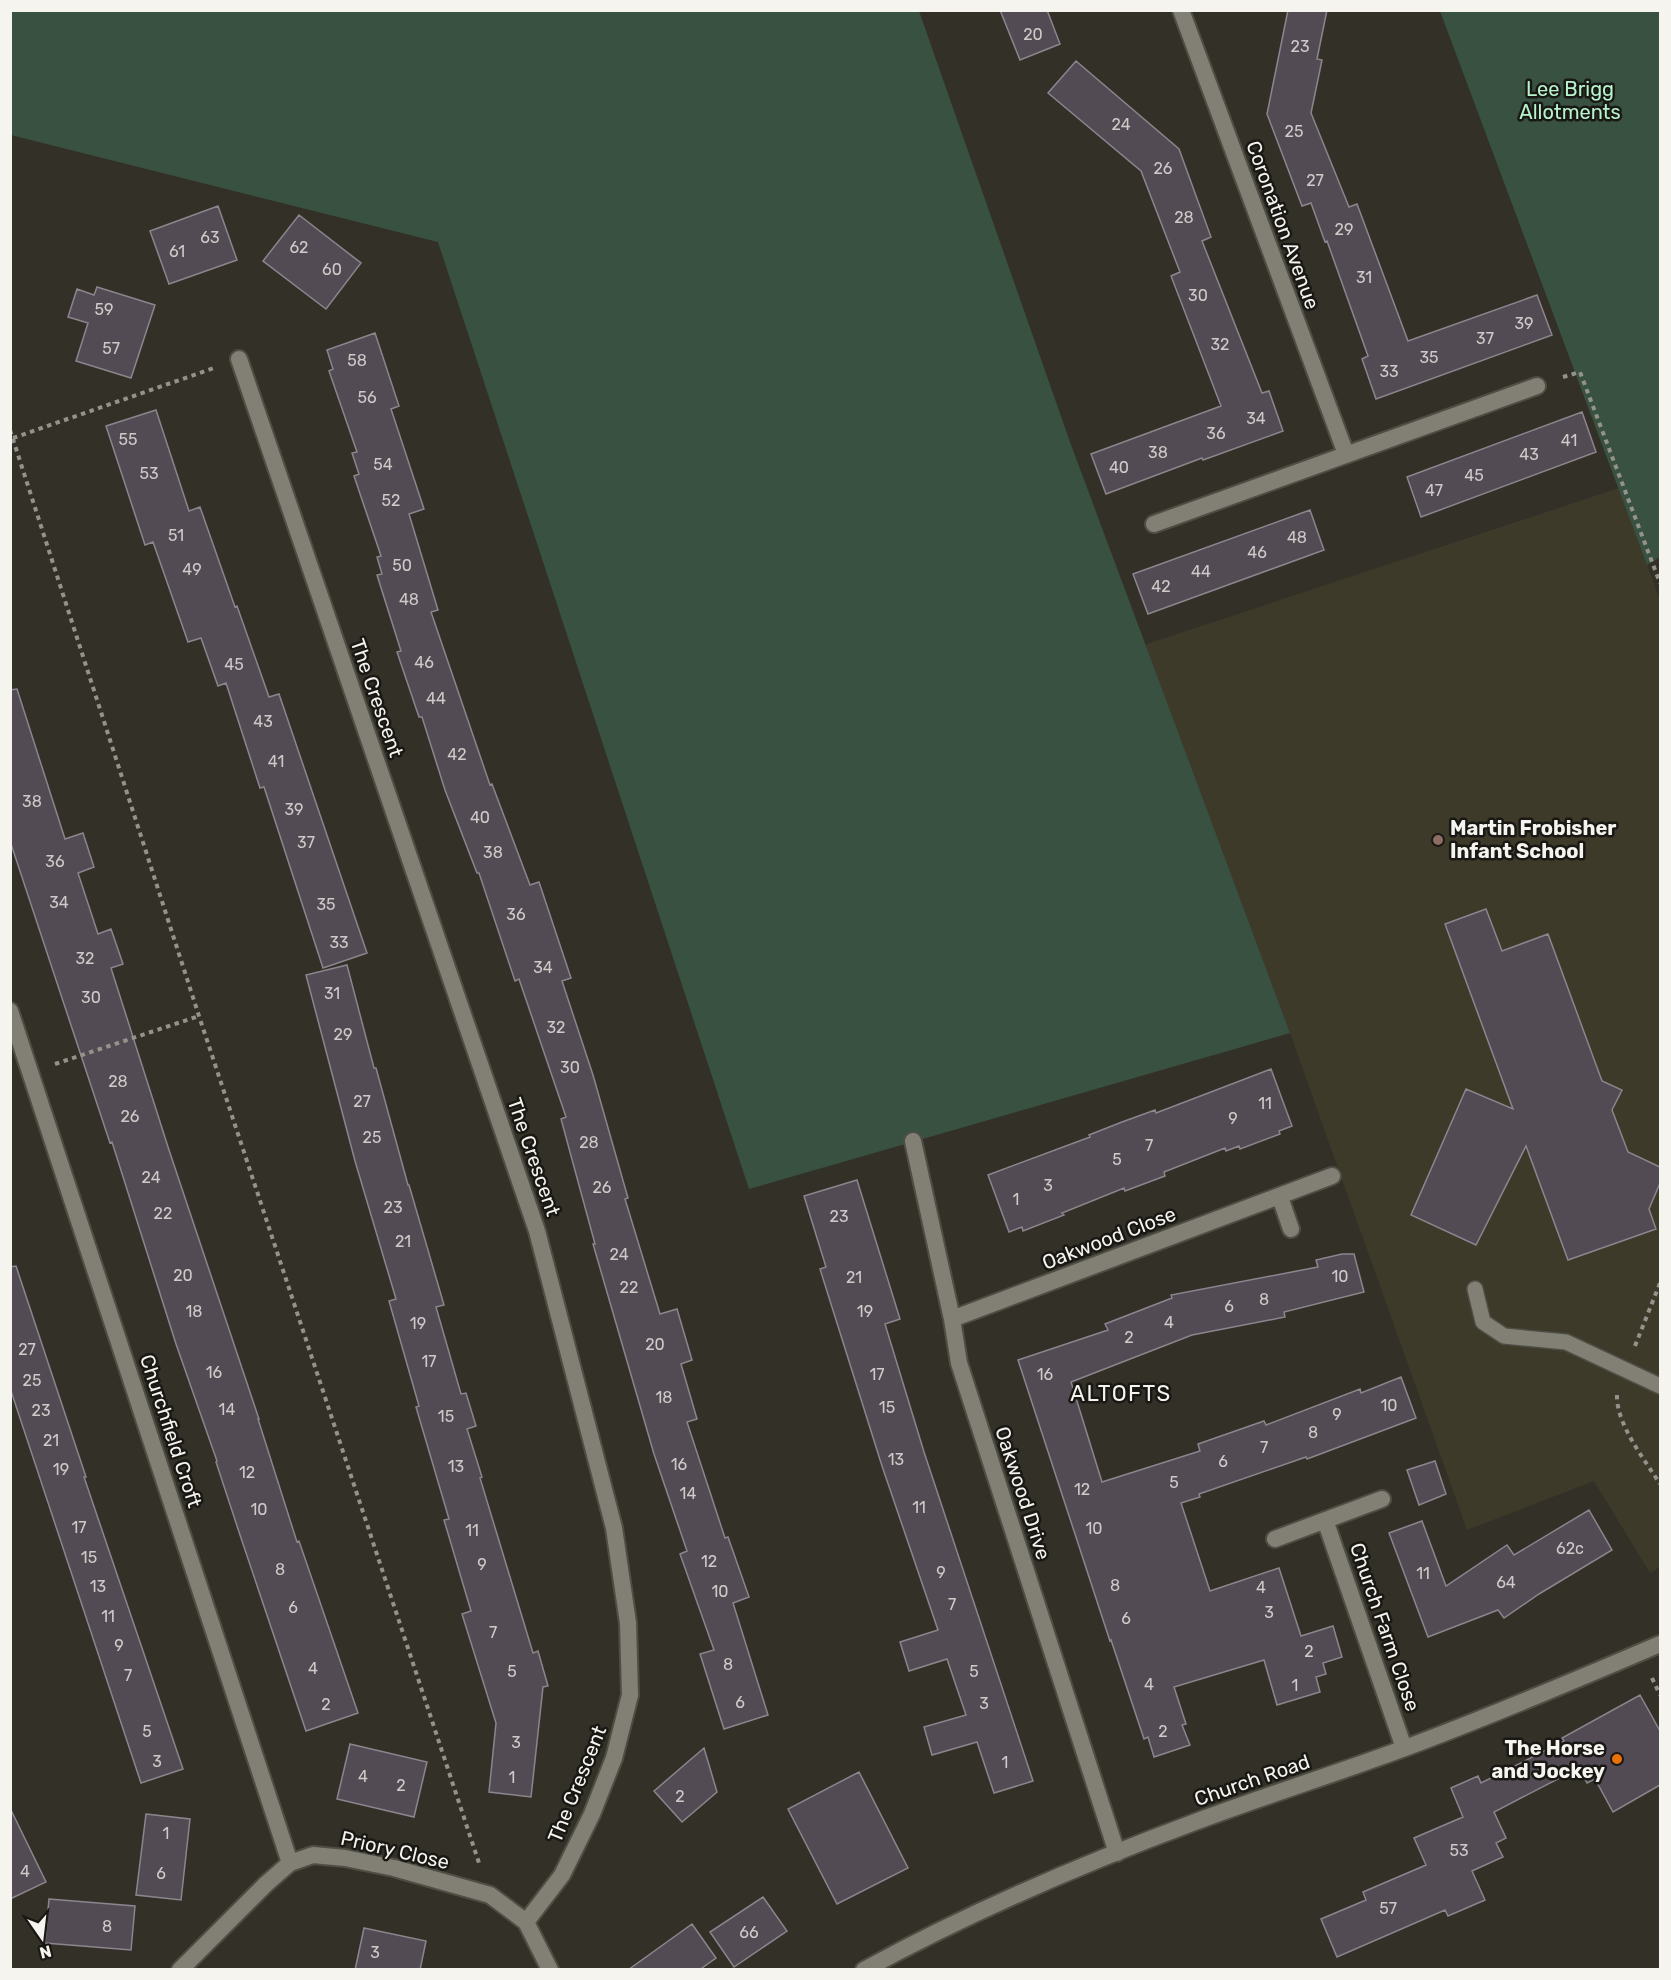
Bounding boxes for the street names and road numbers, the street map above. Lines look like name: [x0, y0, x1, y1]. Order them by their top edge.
street label: Coronation Avenue: [1241, 138, 1325, 312]
street label: The Crescent: [346, 636, 409, 761]
street label: The Crescent: [503, 1095, 566, 1220]
street label: Oakwood Close: [1039, 1201, 1179, 1275]
street label: Churchfield Croft: [135, 1351, 207, 1511]
street label: Oakwood Drive: [990, 1423, 1056, 1563]
street label: Church Farm Close: [1345, 1540, 1425, 1714]
street label: The Crescent: [543, 1722, 611, 1846]
street label: Church Road: [1191, 1749, 1313, 1811]
street label: Priory Close: [338, 1826, 452, 1874]

